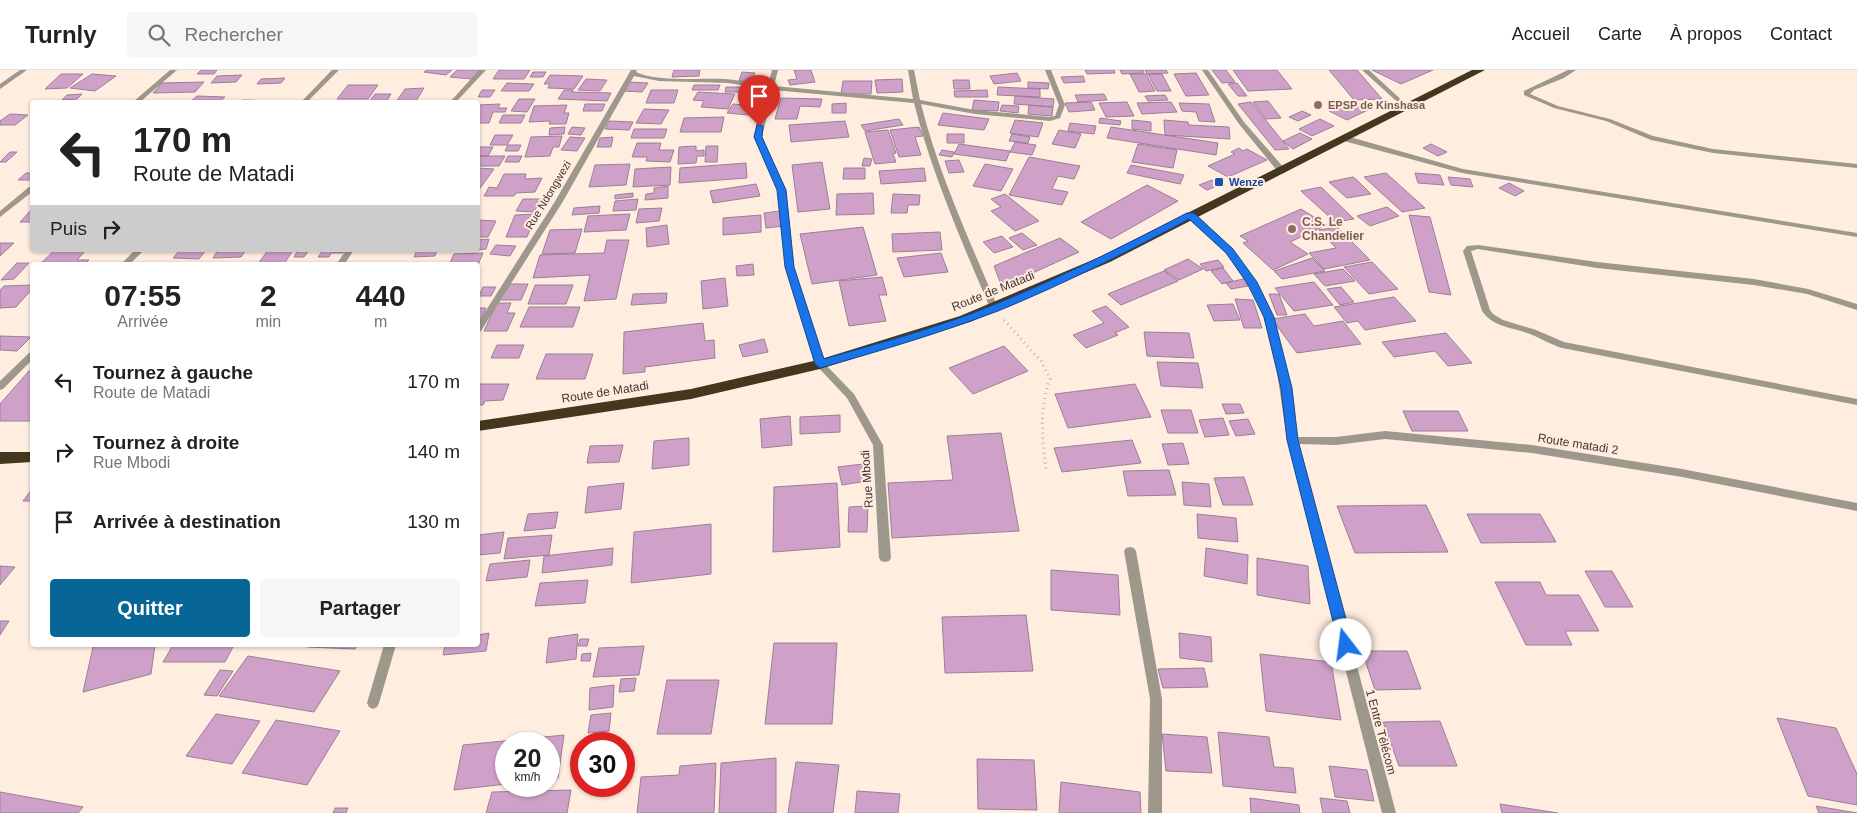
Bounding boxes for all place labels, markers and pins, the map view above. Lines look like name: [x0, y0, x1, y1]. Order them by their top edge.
pin: [738, 75, 780, 126]
marker: EPSP de Kinshasa: [1312, 99, 1324, 111]
place label: EPSP de Kinshasa: [1328, 99, 1426, 111]
marker: Wenze: [1213, 176, 1225, 188]
place label: Wenze: [1229, 176, 1264, 188]
place label: C.S. Le Chandelier: [1302, 215, 1364, 243]
marker: C.S. Le Chandelier: [1286, 223, 1298, 235]

